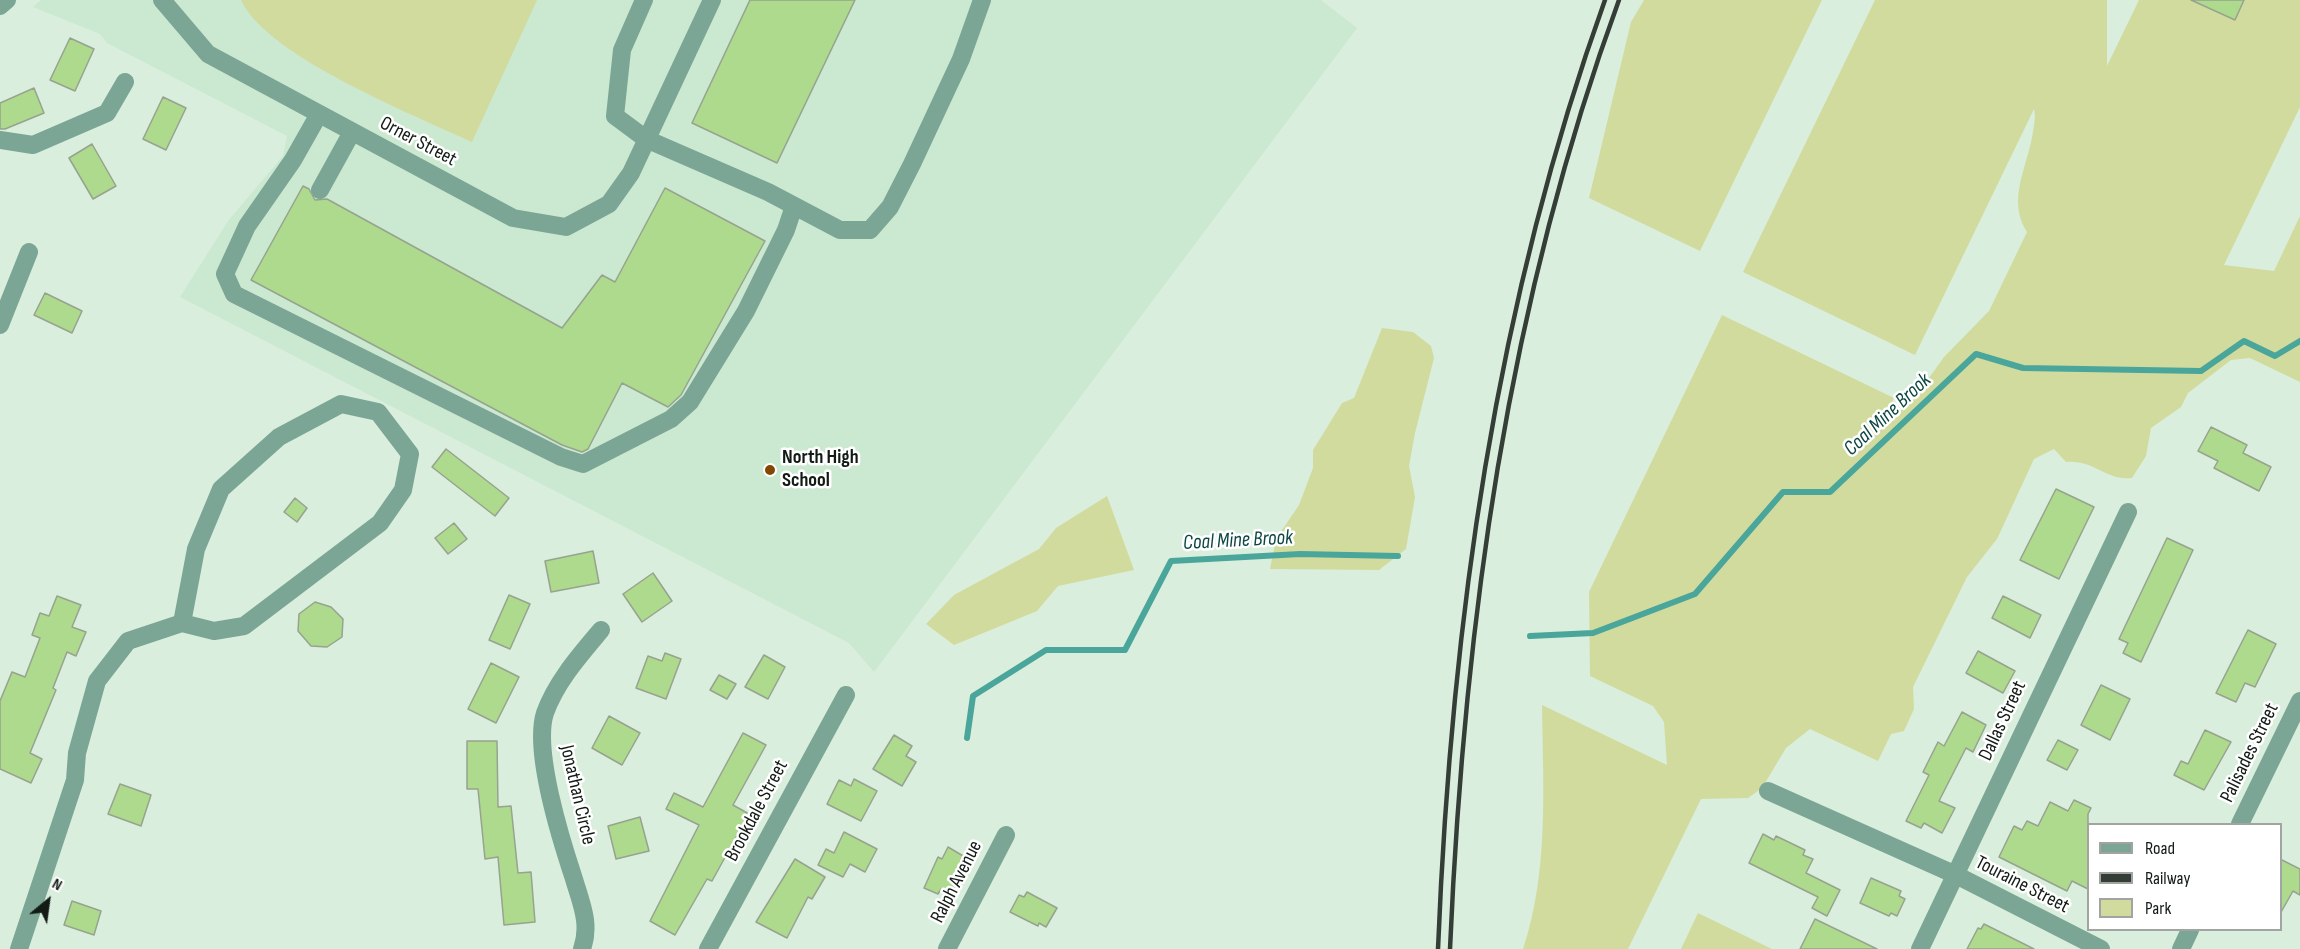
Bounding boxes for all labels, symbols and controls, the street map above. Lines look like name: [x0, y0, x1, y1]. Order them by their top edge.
street label: Orner Street: [376, 112, 460, 172]
water label: Coal Mine Brook: [1839, 368, 1937, 462]
place label: North High School: [782, 446, 859, 493]
marker: North High School: [763, 463, 777, 477]
water label: Coal Mine Brook: [1182, 526, 1294, 556]
street label: Dallas Street: [1974, 677, 2032, 765]
street label: Palisades Street: [2216, 699, 2284, 807]
street label: Jonathan Circle: [554, 743, 600, 847]
street label: Brookdale Street: [720, 756, 794, 866]
legend: [2087, 823, 2282, 931]
street label: Ralph Avenue: [926, 837, 988, 927]
text: Road: [2145, 838, 2175, 859]
street label: Touraine Street: [1971, 851, 2073, 919]
text: Railway: [2145, 868, 2190, 889]
north arrow: [18, 871, 78, 931]
text: N: [49, 874, 65, 895]
text: Park: [2145, 898, 2171, 919]

